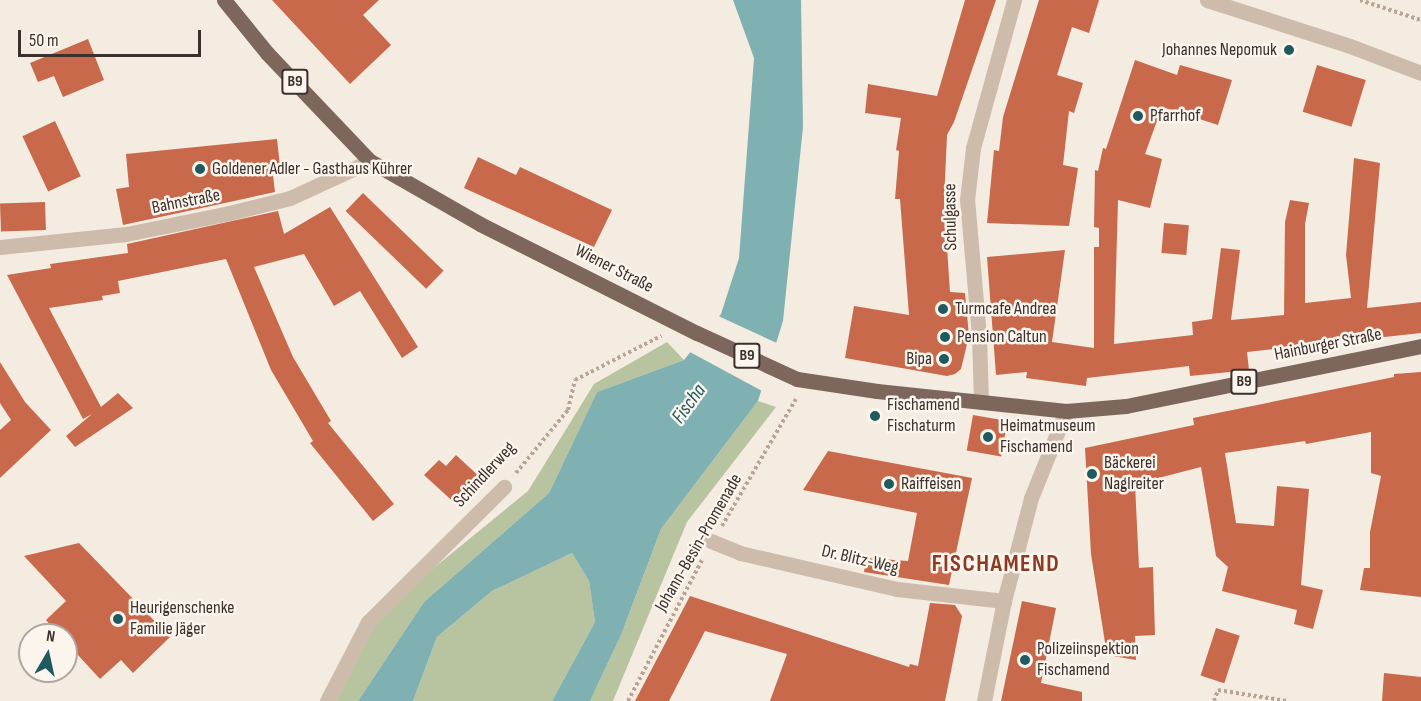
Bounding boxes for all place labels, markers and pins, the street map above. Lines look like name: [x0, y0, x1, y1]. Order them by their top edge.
place label: Johannes Nepomuk: [1162, 39, 1277, 61]
marker: Johannes Nepomuk: [1282, 43, 1296, 57]
place label: Pfarrhof: [1150, 105, 1200, 127]
marker: Pfarrhof: [1131, 109, 1145, 123]
place label: Goldener Adler - Gasthaus Kührer: [212, 158, 412, 180]
marker: Goldener Adler - Gasthaus Kührer: [193, 162, 207, 176]
place label: Turmcafe Andrea: [955, 298, 1056, 320]
marker: Turmcafe Andrea: [936, 302, 950, 316]
place label: Pension Caltun: [957, 326, 1047, 348]
marker: Pension Caltun: [938, 330, 952, 344]
place label: Bipa: [906, 348, 932, 370]
marker: Bipa: [937, 352, 951, 366]
place label: Fischamend Fischaturm: [887, 395, 960, 438]
marker: Fischamend Fischaturm: [868, 409, 882, 423]
place label: Heimatmuseum Fischamend: [1000, 416, 1096, 458]
marker: Heimatmuseum Fischamend: [981, 430, 995, 444]
place label: Bäckerei Naglreiter: [1104, 453, 1164, 496]
marker: Bäckerei Naglreiter: [1085, 467, 1099, 481]
place label: Raiffeisen: [901, 473, 961, 495]
marker: Raiffeisen: [882, 477, 896, 491]
place label: Heurigenschenke Familie Jäger: [130, 598, 235, 640]
marker: Heurigenschenke Familie Jäger: [111, 612, 125, 626]
place label: Polizeiinspektion Fischamend: [1037, 639, 1139, 682]
marker: Polizeiinspektion Fischamend: [1018, 653, 1032, 667]

